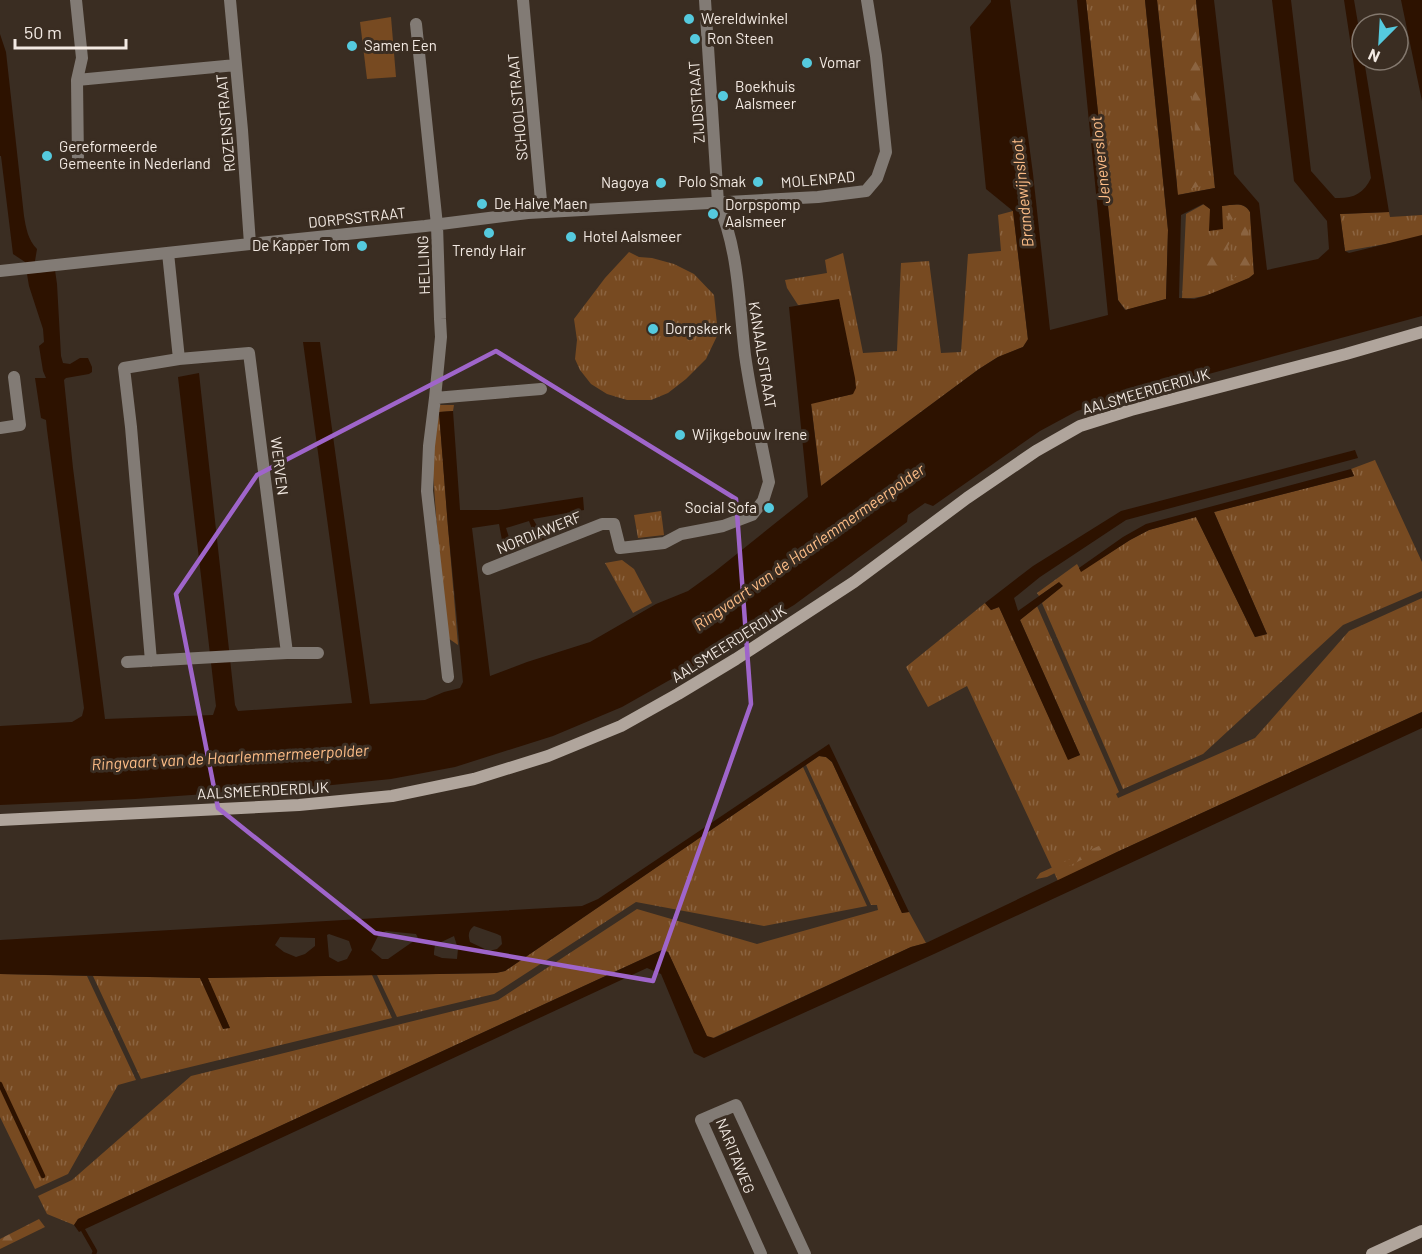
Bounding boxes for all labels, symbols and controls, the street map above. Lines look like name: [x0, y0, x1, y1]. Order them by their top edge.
place label: Wereldwinkel: [701, 9, 788, 27]
scale bar: [15, 12, 126, 50]
marker: Wereldwinkel: [682, 12, 696, 26]
north arrow: [1350, 12, 1410, 72]
text: 50 m: [24, 21, 62, 43]
place label: Ron Steen: [707, 29, 773, 47]
marker: Ron Steen: [688, 32, 702, 46]
place label: Samen Een: [364, 36, 437, 54]
marker: Samen Een: [345, 39, 359, 53]
text: N: [1365, 45, 1382, 67]
street label: SCHOOLSTRAAT: [503, 53, 531, 161]
place label: Vomar: [819, 53, 861, 71]
marker: Vomar: [800, 56, 814, 70]
street label: ZIJDSTRAAT: [684, 60, 708, 144]
street label: ROZENSTRAAT: [212, 73, 238, 173]
place label: Boekhuis Aalsmeer: [735, 77, 797, 112]
marker: Boekhuis Aalsmeer: [716, 89, 730, 103]
water label: Jeneversloot: [1085, 115, 1114, 205]
place label: Gereformeerde Gemeente in Nederland: [59, 137, 211, 172]
water label: Brandewijnsloot: [1006, 137, 1037, 248]
marker: Gereformeerde Gemeente in Nederland: [40, 149, 54, 163]
street label: MOLENPAD: [780, 167, 856, 191]
place label: Polo Smak: [678, 172, 746, 190]
place label: Nagoya: [601, 173, 649, 191]
marker: Polo Smak: [751, 175, 765, 189]
marker: Nagoya: [654, 176, 668, 190]
place label: De Halve Maen: [494, 194, 588, 212]
place label: Dorpspomp Aalsmeer: [725, 195, 800, 230]
marker: De Halve Maen: [475, 197, 489, 211]
street label: DORPSSTRAAT: [307, 203, 407, 231]
marker: Dorpspomp Aalsmeer: [706, 207, 720, 221]
marker: Trendy Hair: [482, 226, 496, 240]
place label: Hotel Aalsmeer: [583, 227, 682, 245]
marker: Hotel Aalsmeer: [564, 230, 578, 244]
street label: HELLING: [413, 235, 433, 295]
place label: De Kapper Tom: [252, 236, 350, 254]
marker: De Kapper Tom: [355, 239, 369, 253]
place label: Trendy Hair: [452, 241, 527, 259]
street label: KANAALSTRAAT: [746, 300, 780, 410]
place label: Dorpskerk: [665, 319, 732, 337]
marker: Dorpskerk: [646, 322, 660, 336]
street label: AALSMEERDERDIJK: [1080, 364, 1212, 418]
place label: Wijkgebouw Irene: [692, 425, 807, 443]
marker: Wijkgebouw Irene: [673, 428, 687, 442]
street label: WERVEN: [267, 436, 293, 496]
water label: Ringvaart van de Haarlemmermeerpolder: [690, 458, 929, 634]
place label: Social Sofa: [685, 498, 757, 516]
marker: Social Sofa: [762, 501, 776, 515]
street label: NORDIAWERF: [494, 507, 584, 557]
street label: AALSMEERDERDIJK: [668, 601, 789, 686]
water label: Ringvaart van de Haarlemmermeerpolder: [91, 740, 370, 773]
street label: AALSMEERDERDIJK: [197, 778, 329, 802]
street label: NARITAWEG: [713, 1115, 759, 1196]

